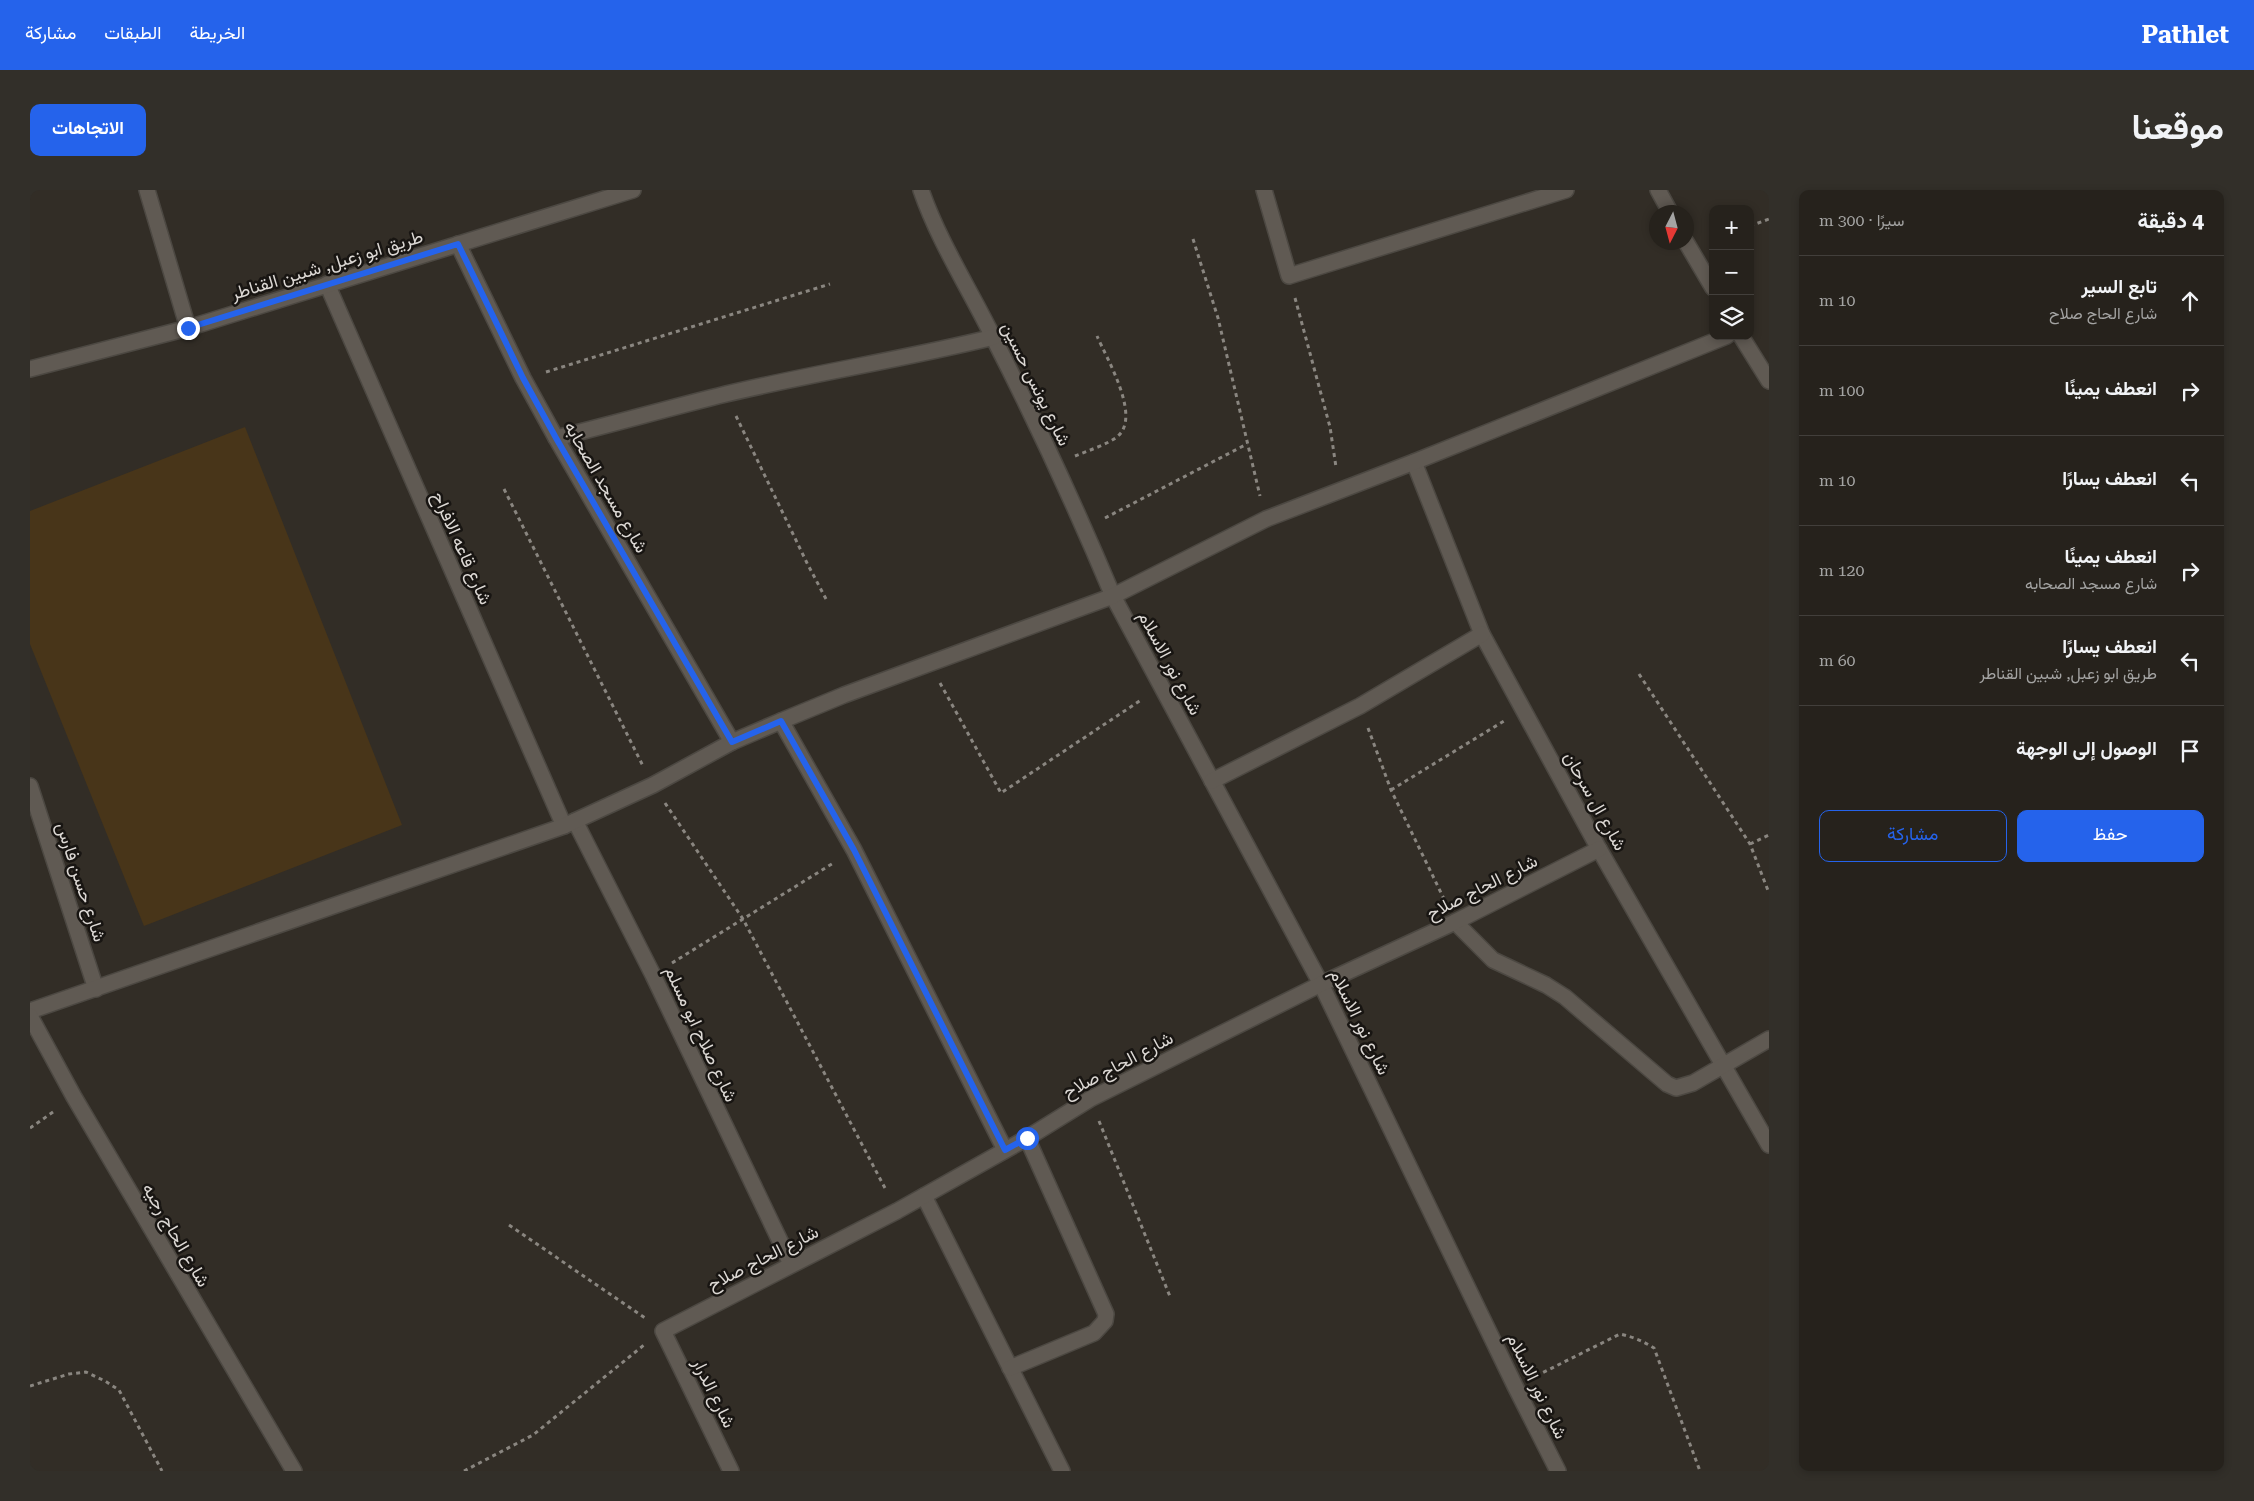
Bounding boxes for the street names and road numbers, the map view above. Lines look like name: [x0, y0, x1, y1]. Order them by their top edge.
street label: طريق ابو زعبل, شبين القناطر: [227, 225, 426, 305]
street label: شارع يونس حسين: [996, 319, 1075, 450]
street label: شارع مسجد الصحابه: [559, 417, 653, 557]
street label: شارع قاعه الافراح: [426, 488, 497, 608]
street label: شارع نور الاسلام: [1132, 607, 1207, 719]
street label: شارع ال سرحان: [1558, 748, 1631, 855]
street label: شارع حسن فارس: [50, 819, 111, 945]
street label: شارع الحاج صلاح: [1423, 850, 1542, 925]
street label: شارع صلاح ابو مسلم: [659, 963, 742, 1106]
street label: شارع نور الاسلام: [1324, 966, 1395, 1079]
street label: شارع الحاج صلاح: [1059, 1027, 1177, 1104]
street label: شارع الحاج رجيه: [137, 1179, 215, 1291]
street label: شارع الحاج صلاح: [704, 1221, 823, 1296]
street label: شارع نور الاسلام: [1501, 1330, 1572, 1443]
street label: شارع الدرار: [686, 1354, 740, 1432]

